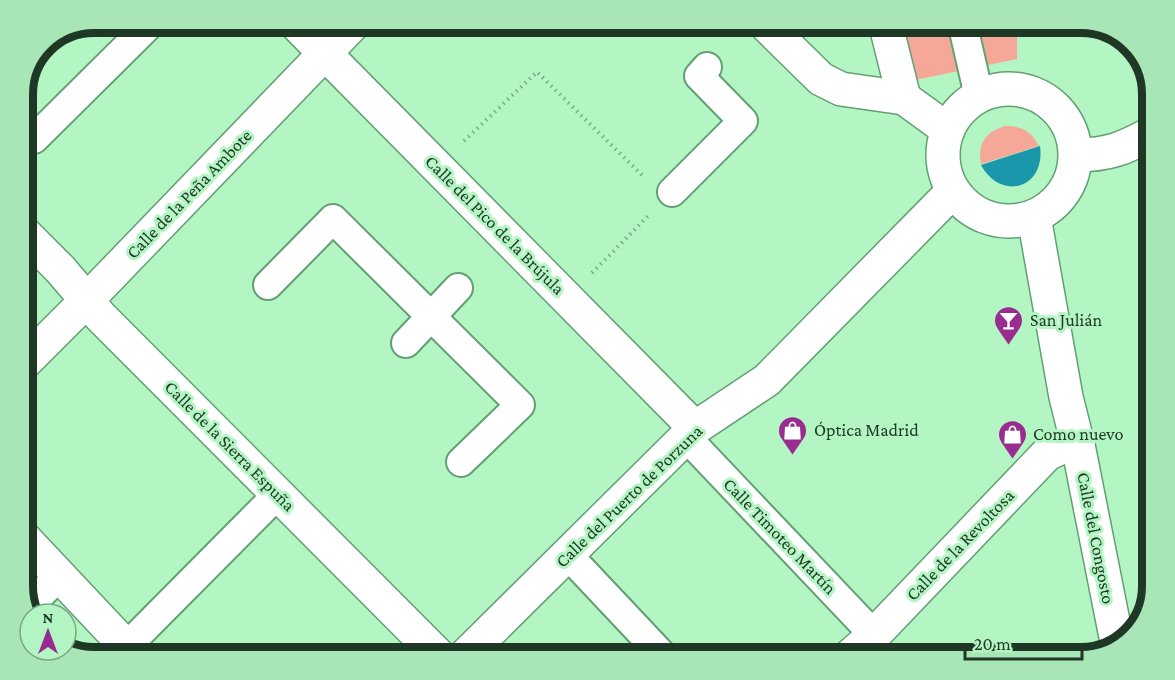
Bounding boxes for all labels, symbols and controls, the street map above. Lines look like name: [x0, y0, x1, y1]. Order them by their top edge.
street label: Calle de la Peña Ambote: [122, 125, 256, 263]
street label: Calle del Pico de la Brújula: [421, 151, 569, 299]
bar icon: San Julián: [993, 304, 1025, 346]
place label: San Julián: [1030, 310, 1103, 330]
street label: Calle de la Sierra Espuña: [161, 377, 299, 515]
shop icon: Óptica Madrid: [777, 414, 809, 456]
shop icon: Como nuevo: [996, 418, 1028, 460]
place label: Óptica Madrid: [814, 420, 919, 440]
street label: Calle del Puerto de Porzuna: [552, 421, 706, 571]
place label: Como nuevo: [1033, 424, 1123, 444]
street label: Calle del Congosto: [1073, 471, 1119, 606]
street label: Calle Timoteo Martín: [719, 474, 841, 598]
street label: Calle de la Revoltosa: [902, 485, 1018, 605]
north arrow: [18, 602, 78, 662]
text: N: [43, 609, 54, 626]
scale bar: [965, 623, 1082, 661]
text: 20 m: [974, 634, 1011, 654]

